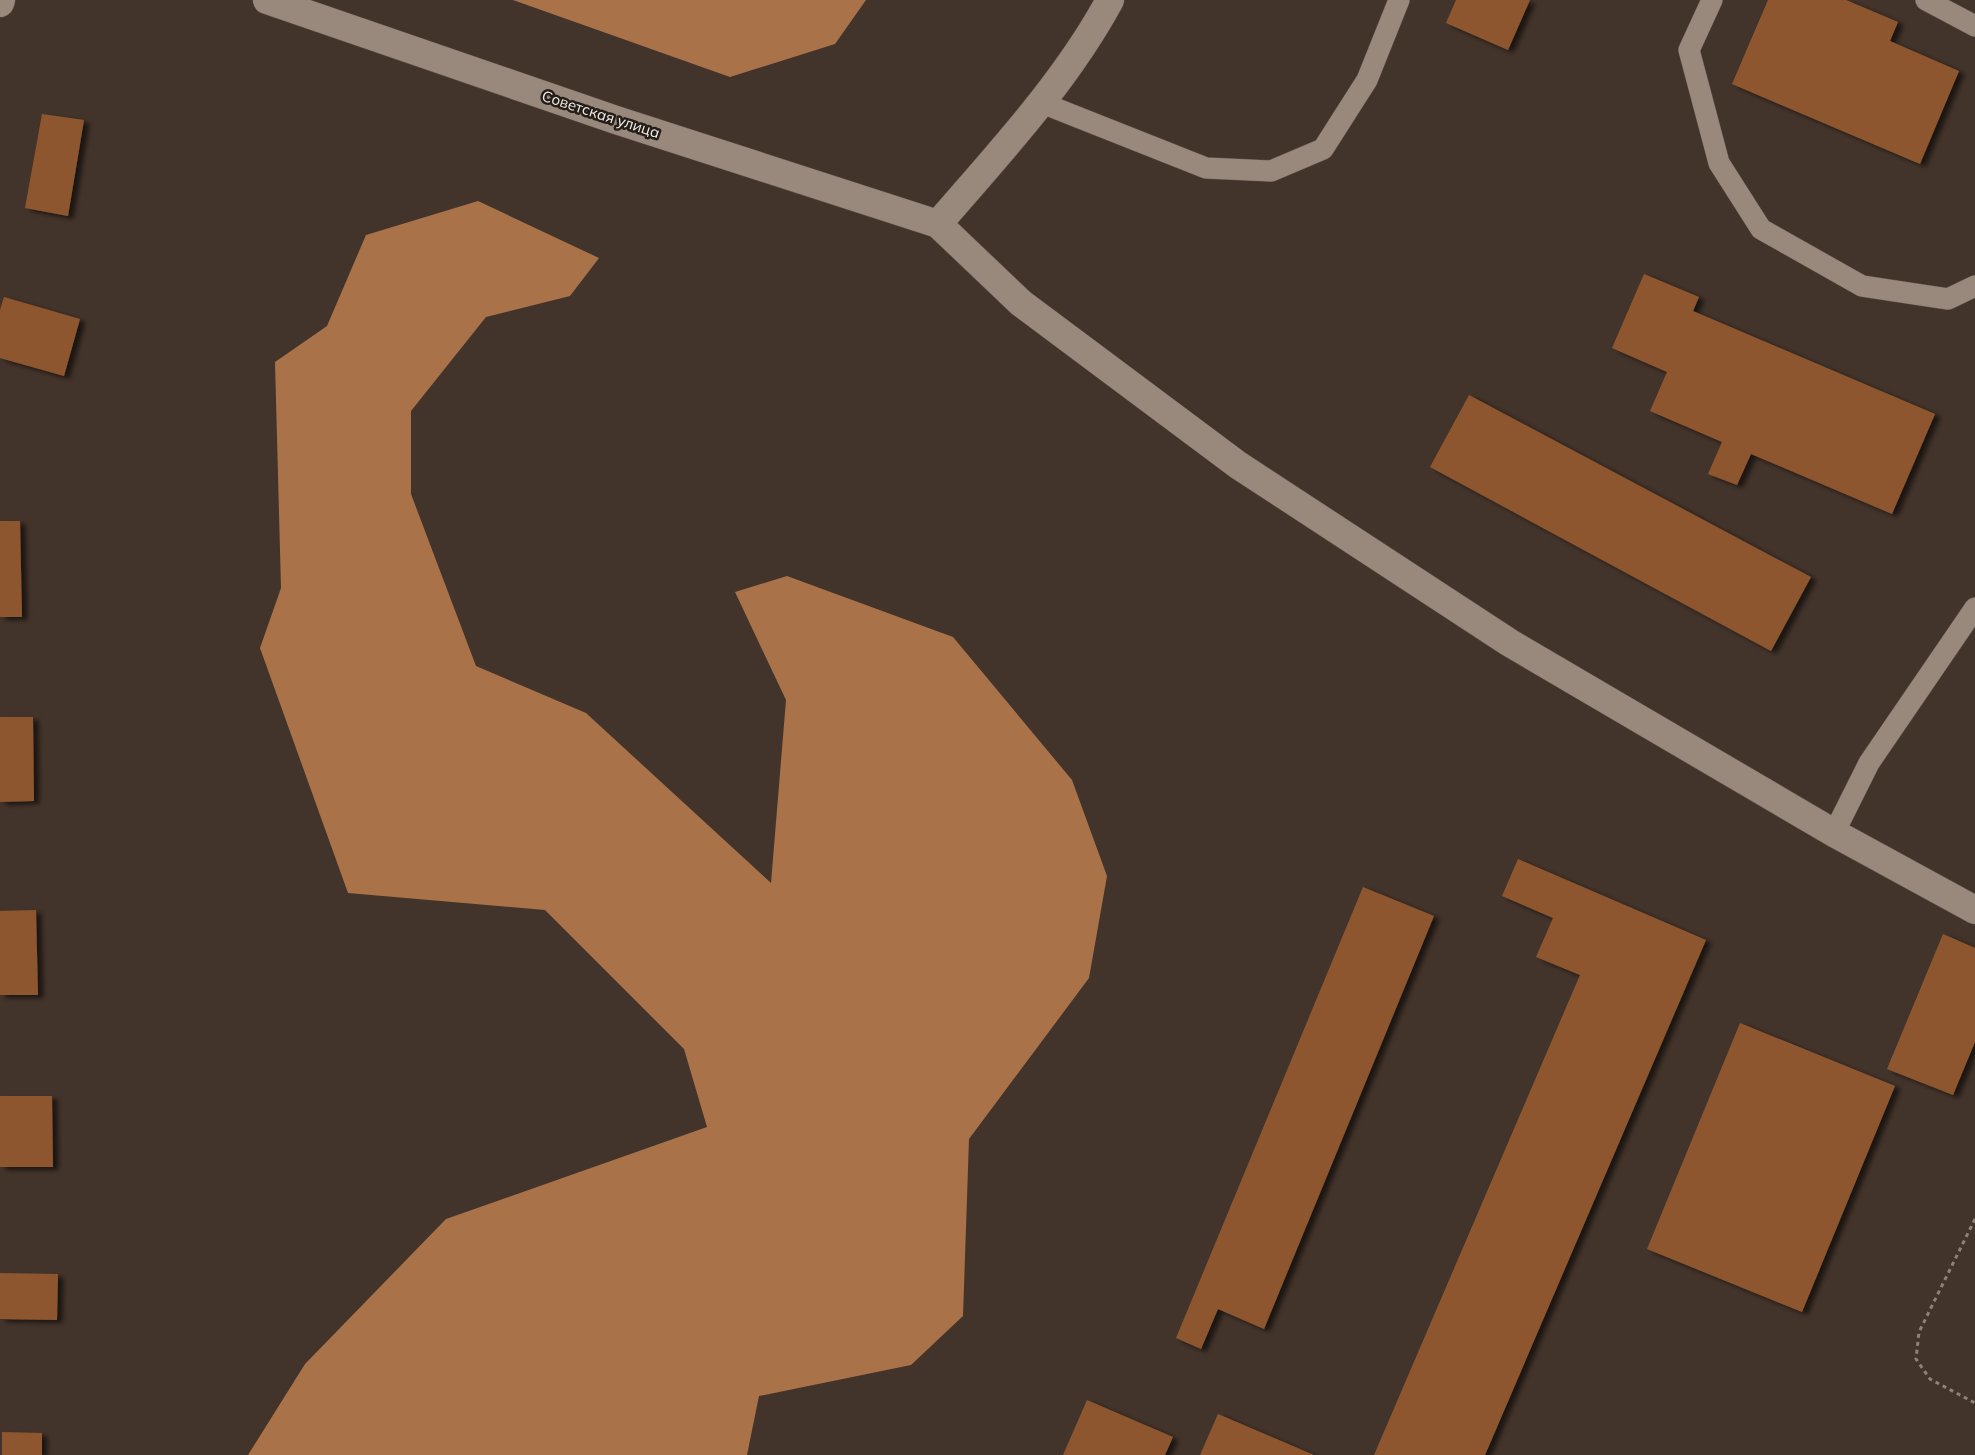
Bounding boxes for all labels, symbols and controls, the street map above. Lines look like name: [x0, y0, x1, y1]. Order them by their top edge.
street label: Советская улица: [540, 86, 662, 142]

